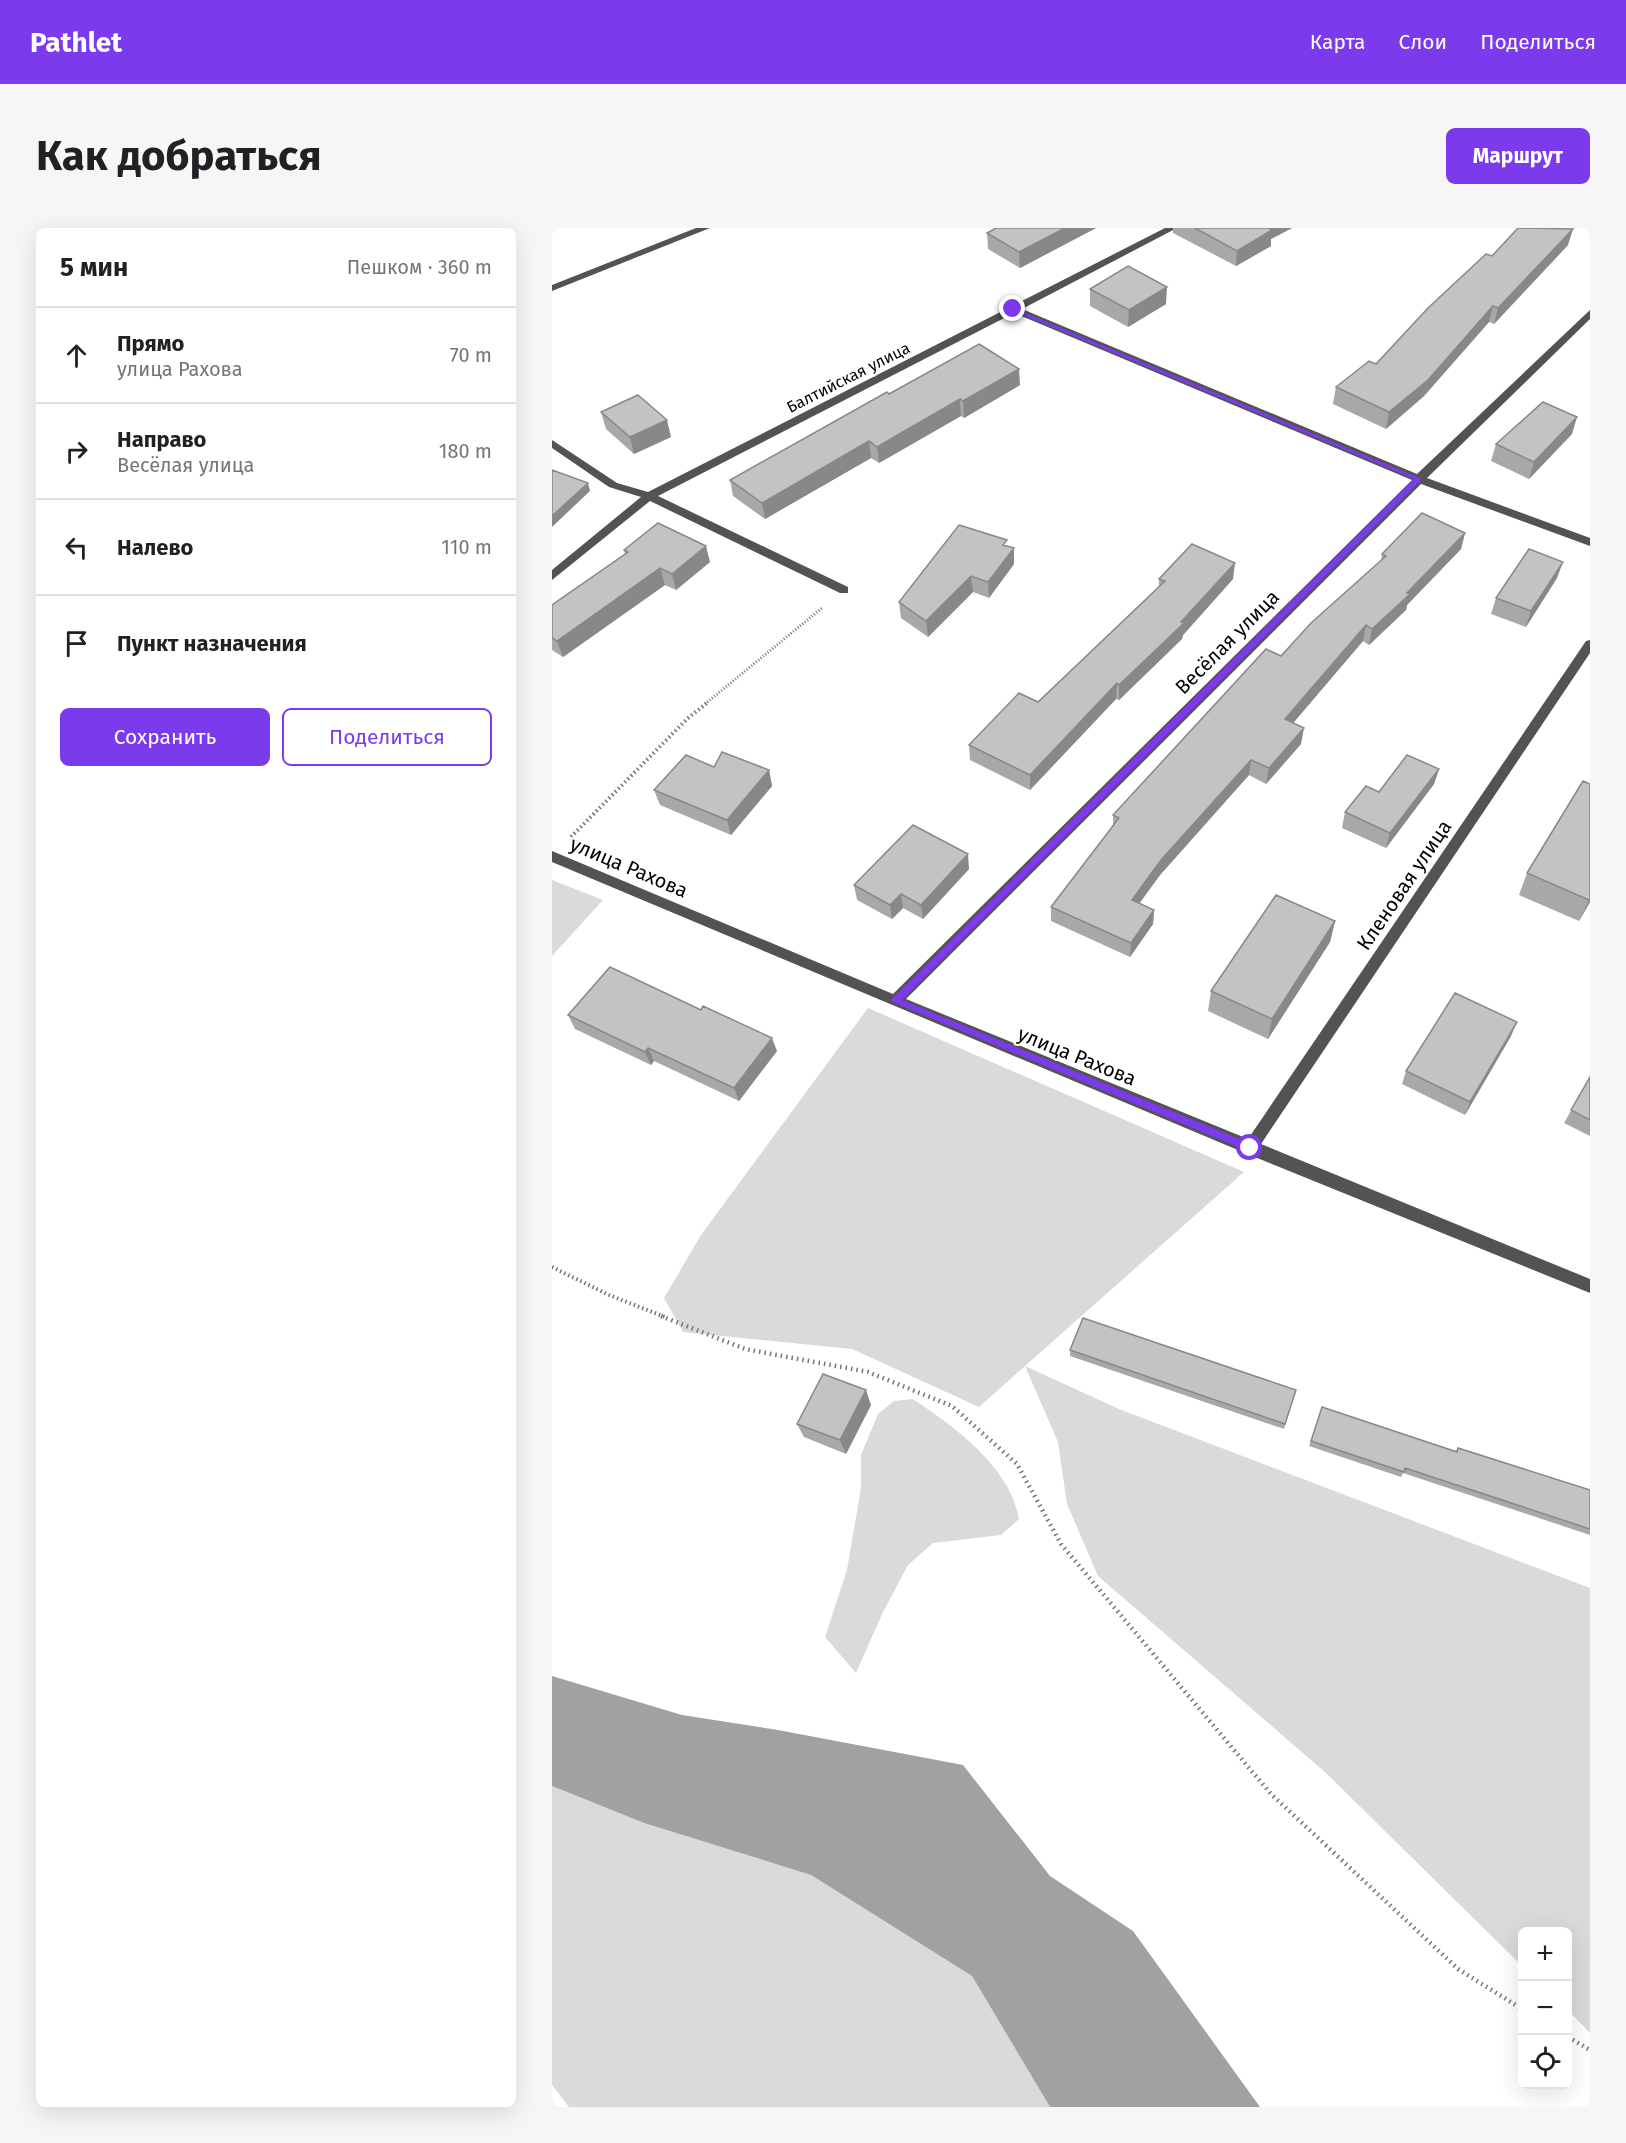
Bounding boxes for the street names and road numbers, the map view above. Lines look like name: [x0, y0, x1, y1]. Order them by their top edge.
street label: Балтийская улица: [783, 338, 913, 417]
street label: Весёлая улица: [1170, 585, 1284, 699]
street label: Кленовая улица: [1352, 815, 1456, 955]
street label: улица Рахова: [567, 831, 691, 903]
street label: улица Рахова: [1014, 1021, 1140, 1091]

